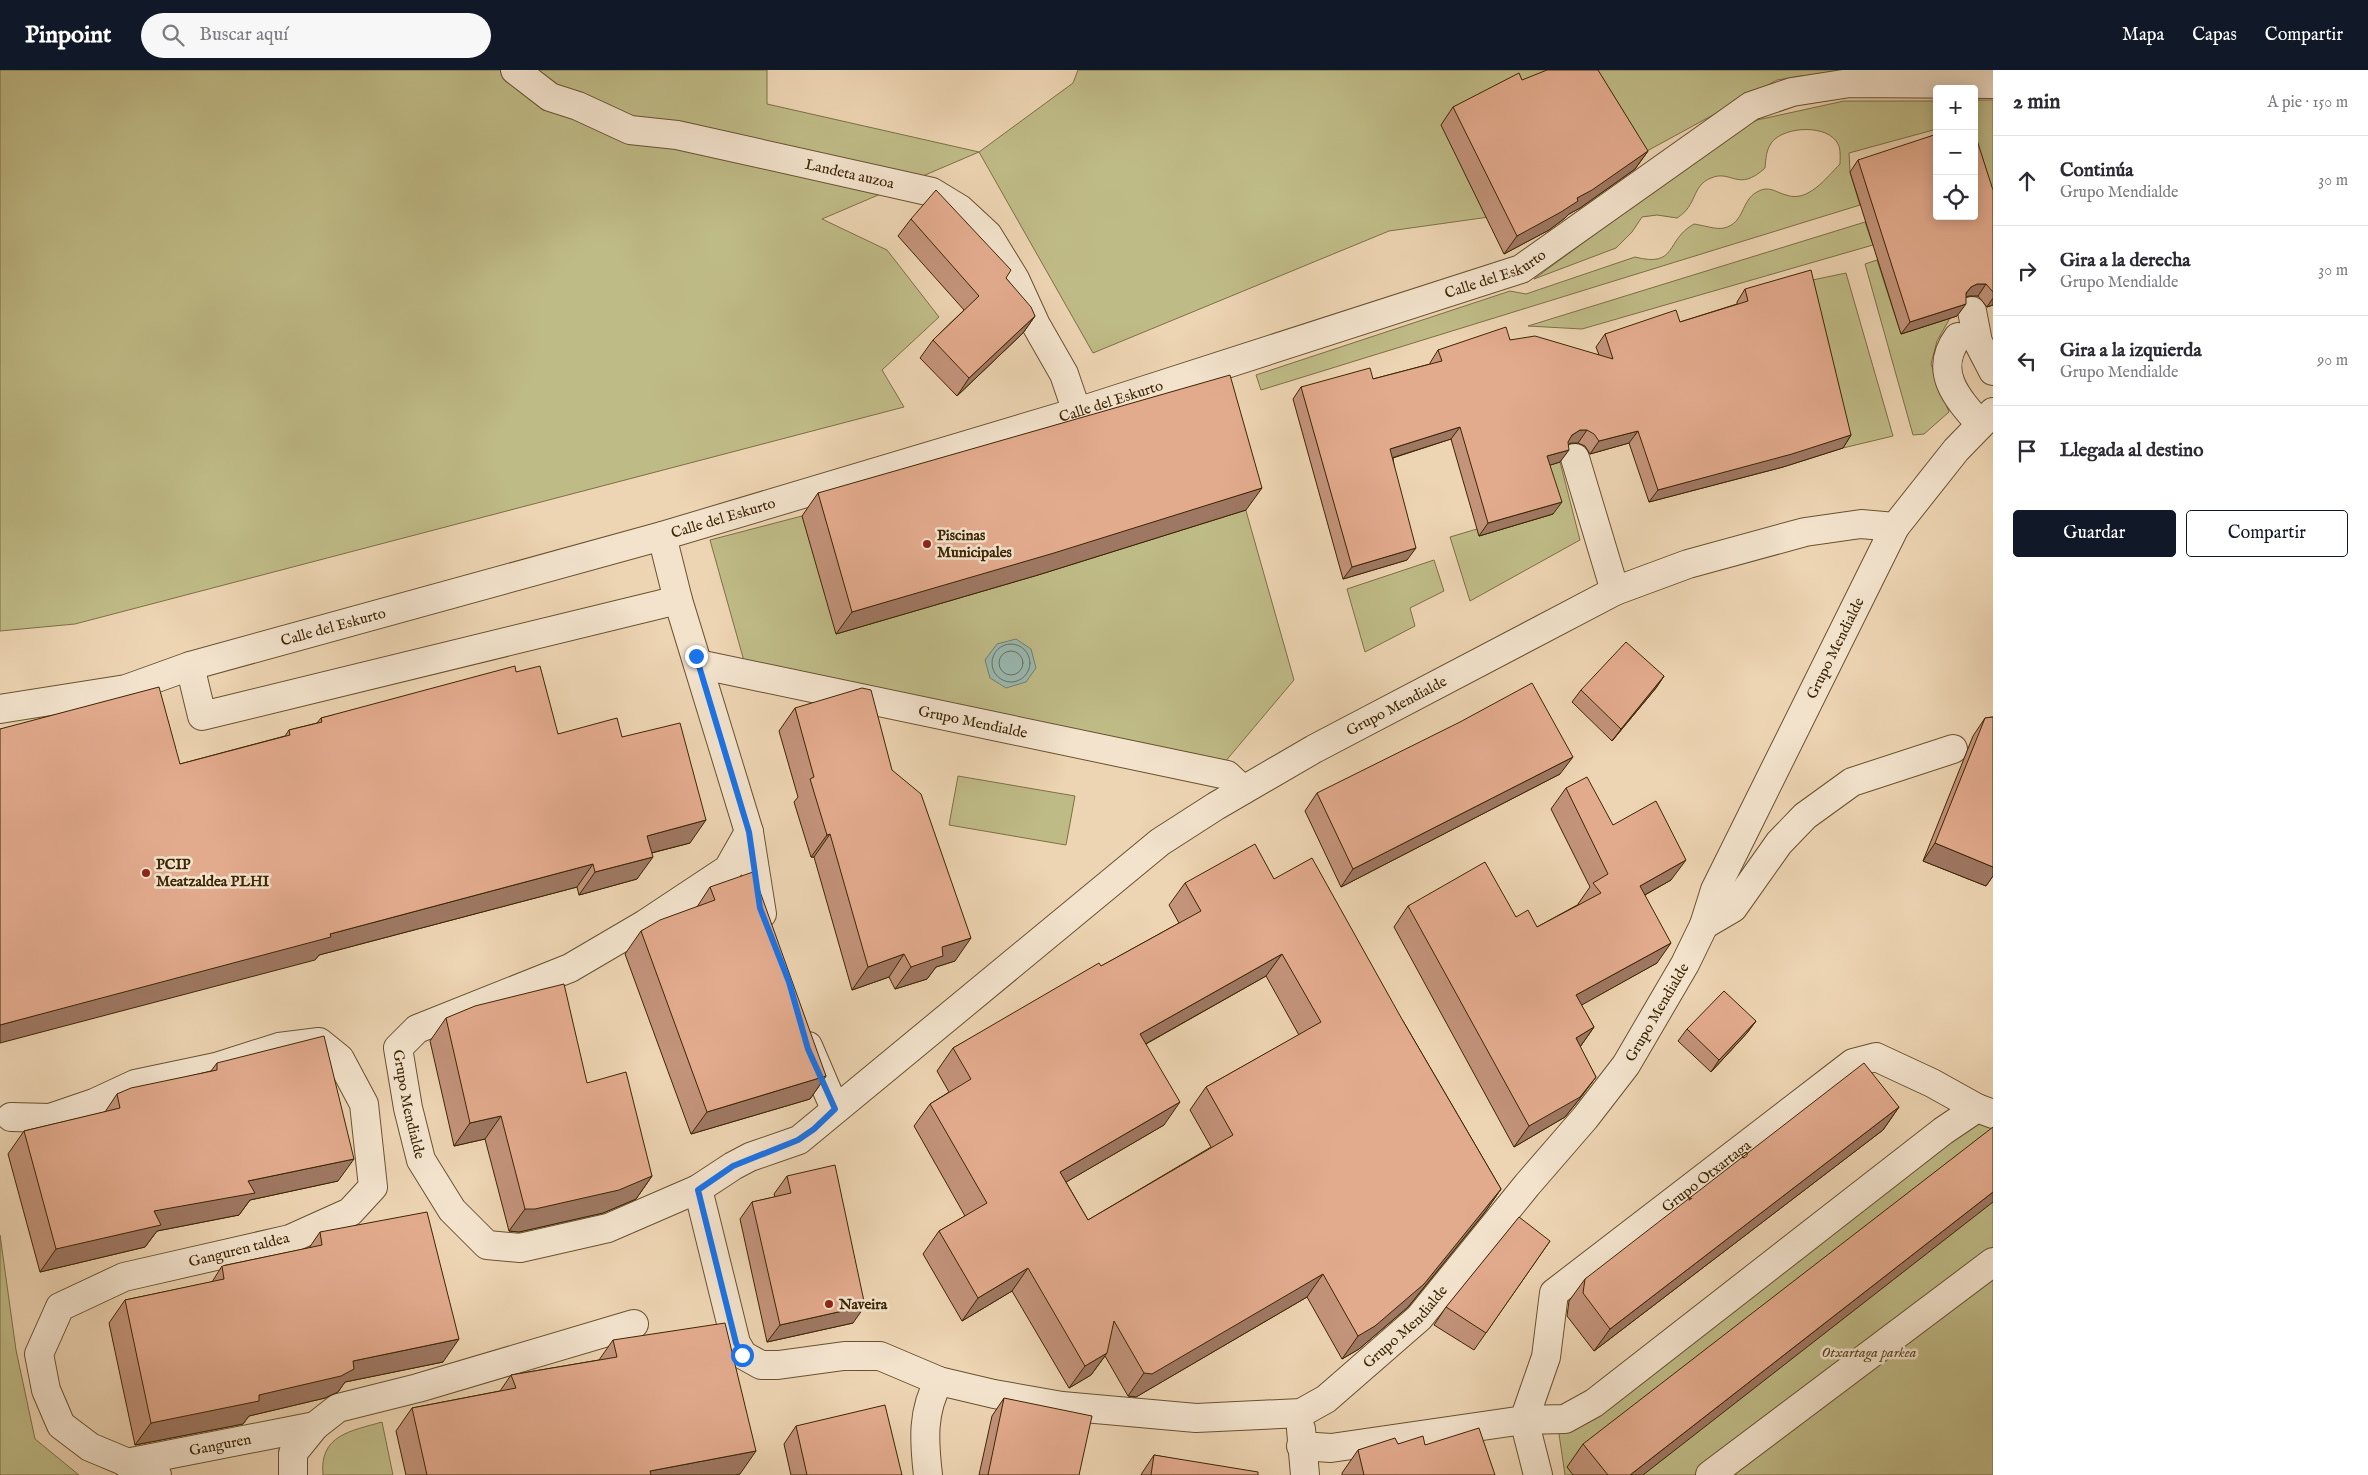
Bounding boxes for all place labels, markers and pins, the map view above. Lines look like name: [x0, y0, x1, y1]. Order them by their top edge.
place label: Piscinas Municipales: [937, 526, 1013, 562]
marker: Piscinas Municipales: [921, 538, 933, 550]
place label: PCIP Meatzaldea PLHI: [156, 855, 270, 891]
marker: PCIP Meatzaldea PLHI: [140, 867, 152, 879]
place label: Naveira: [838, 1295, 888, 1314]
marker: Naveira: [823, 1298, 835, 1310]

